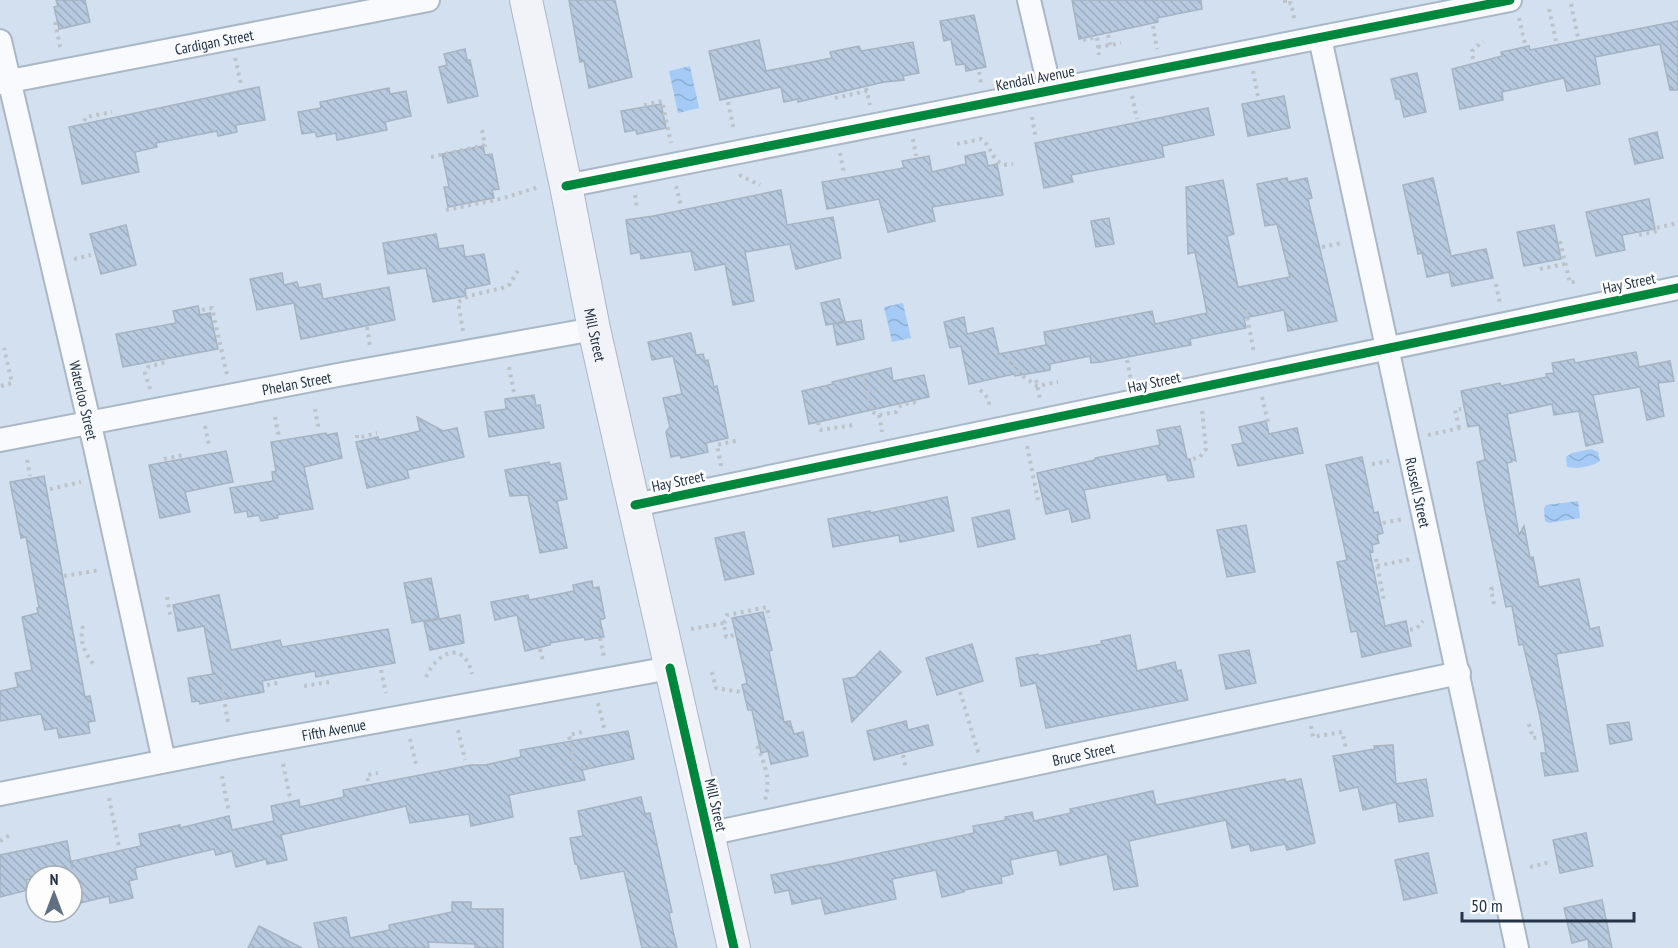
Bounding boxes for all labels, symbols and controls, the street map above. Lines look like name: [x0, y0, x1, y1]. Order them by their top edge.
street label: Cardigan Street: [173, 25, 255, 58]
street label: Kendall Avenue: [994, 61, 1076, 95]
street label: Hay Street: [1601, 268, 1657, 298]
street label: Mill Street: [581, 307, 611, 363]
street label: Waterloo Street: [66, 359, 103, 442]
street label: Phelan Street: [260, 367, 333, 399]
street label: Hay Street: [1126, 367, 1182, 397]
street label: Russell Street: [1402, 456, 1435, 529]
street label: Hay Street: [650, 466, 706, 496]
street label: Fifth Avenue: [300, 714, 367, 744]
street label: Bruce Street: [1051, 738, 1116, 769]
street label: Mill Street: [701, 777, 731, 833]
north arrow: [24, 864, 84, 924]
text: N: [50, 869, 58, 889]
scale bar: [1462, 885, 1634, 923]
text: 50 m: [1471, 894, 1503, 917]

